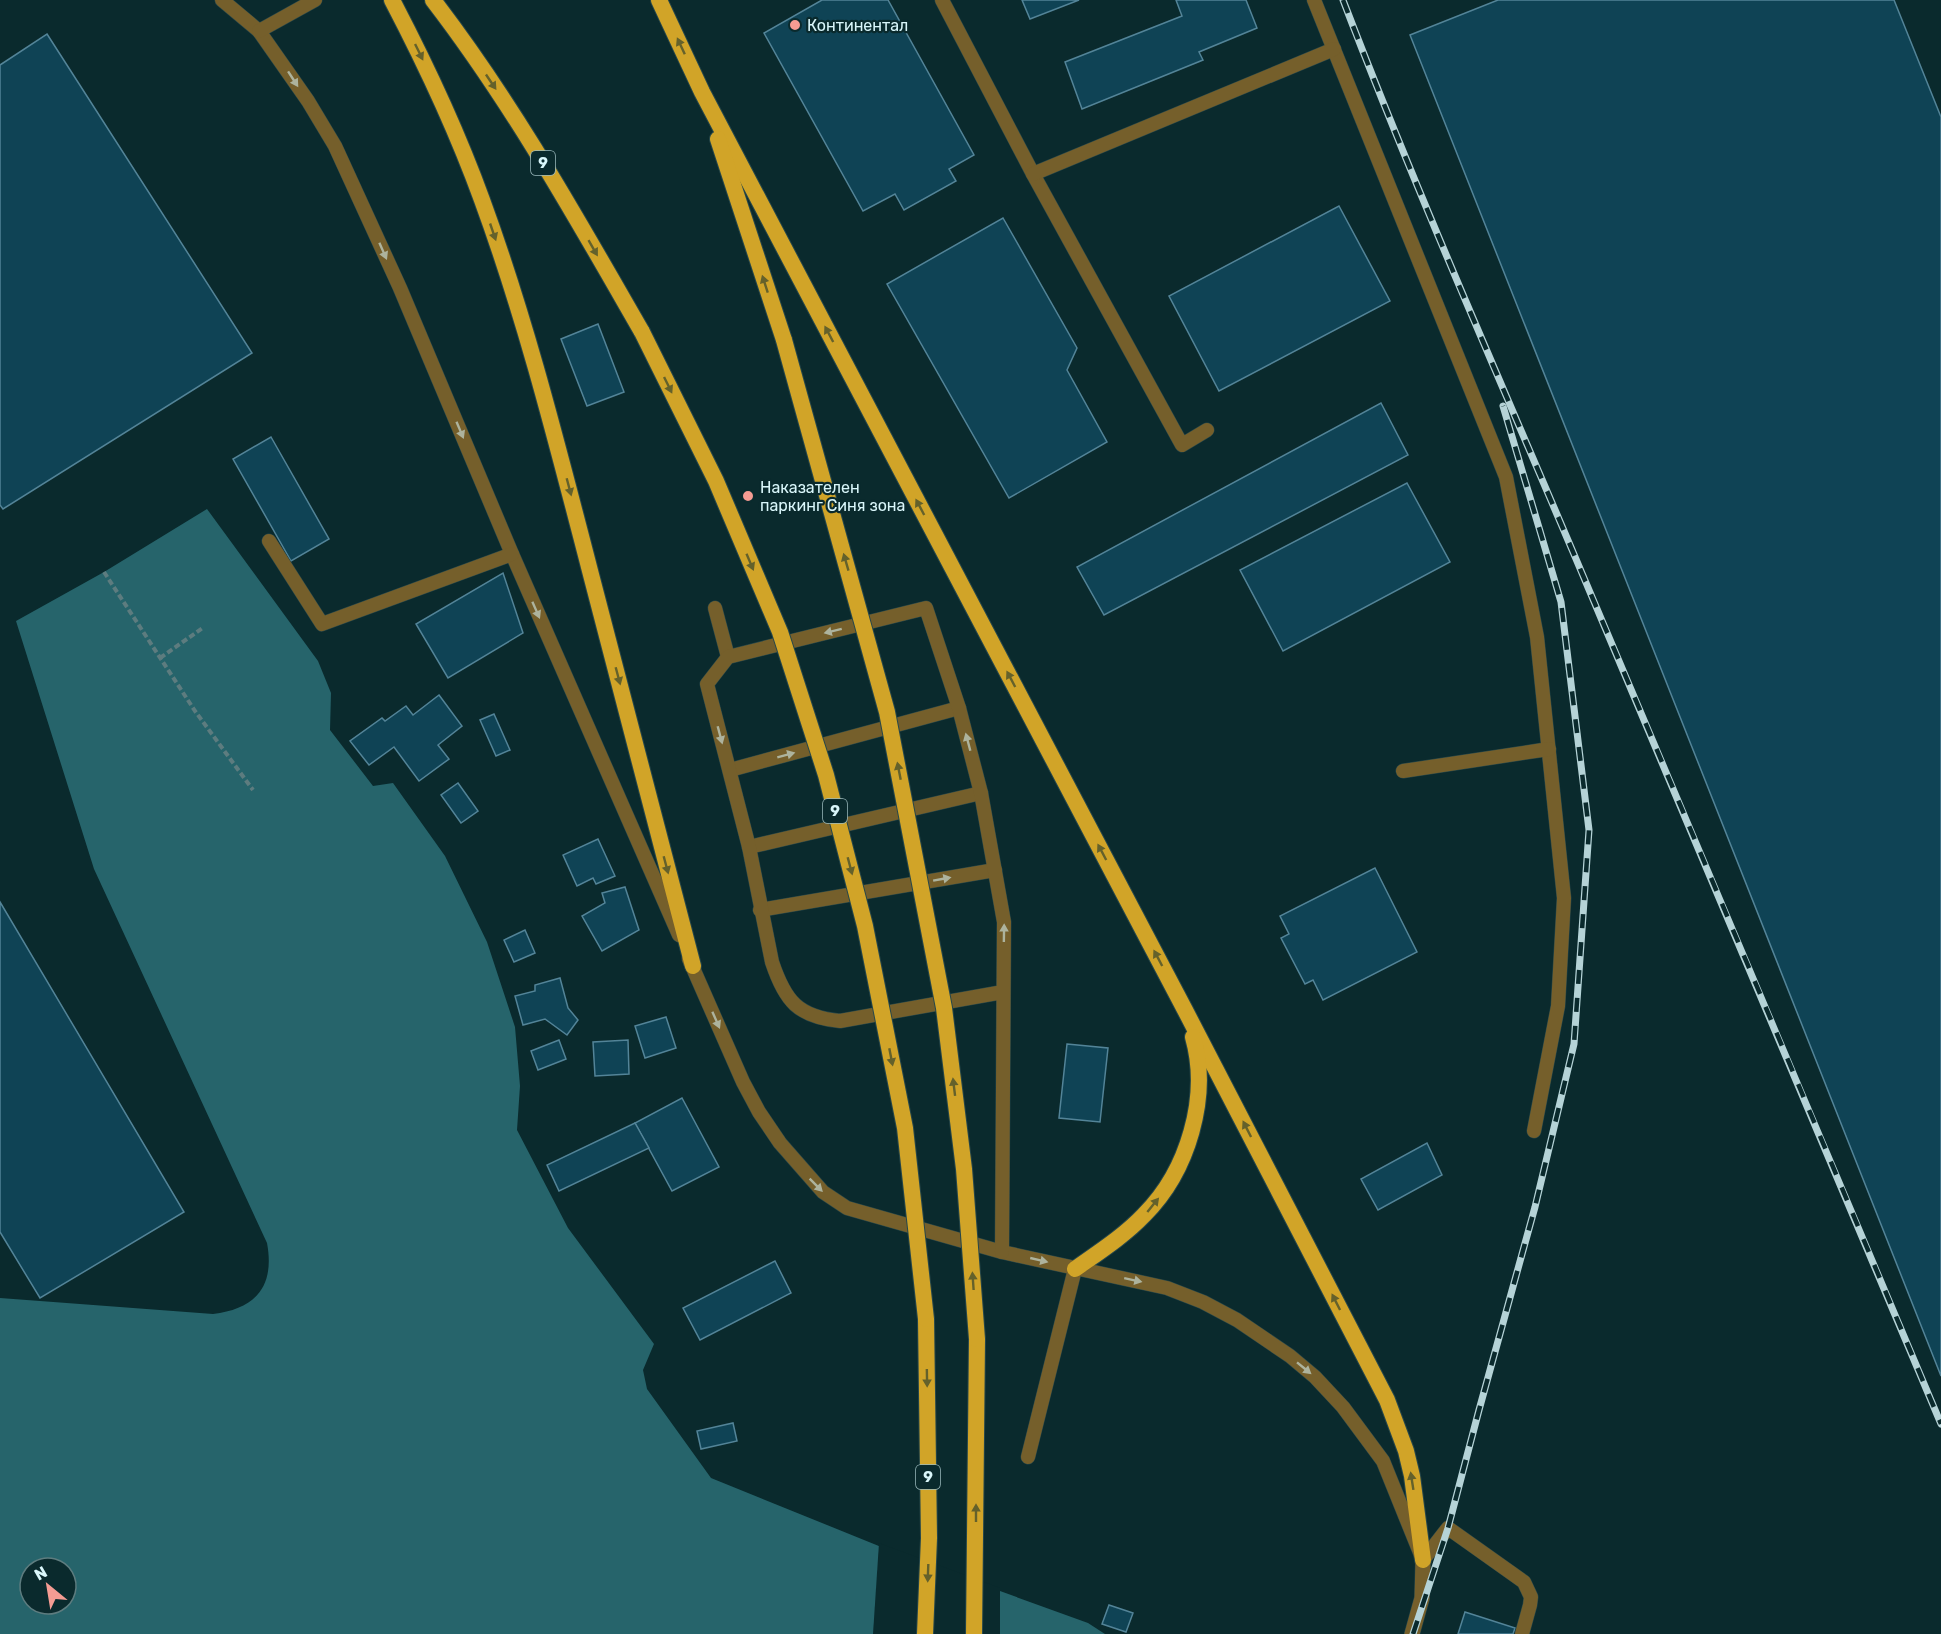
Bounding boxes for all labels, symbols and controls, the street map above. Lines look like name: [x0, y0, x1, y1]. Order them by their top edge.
place label: Континентал: [807, 16, 908, 35]
marker: Континентал: [788, 18, 802, 32]
one-way arrow: [676, 38, 685, 55]
one-way arrow: [414, 43, 424, 61]
one-way arrow: [287, 70, 299, 86]
one-way arrow: [486, 74, 497, 90]
road number: 9: [531, 151, 555, 175]
one-way arrow: [489, 223, 499, 241]
one-way arrow: [588, 240, 599, 256]
one-way arrow: [379, 242, 389, 260]
one-way arrow: [760, 275, 770, 293]
one-way arrow: [825, 325, 835, 343]
one-way arrow: [663, 376, 673, 393]
one-way arrow: [455, 422, 465, 440]
one-way arrow: [564, 478, 574, 496]
place label: Наказателен паркинг Синя зона: [760, 478, 905, 515]
marker: Наказателен паркинг Синя зона: [741, 489, 755, 503]
one-way arrow: [915, 498, 925, 515]
one-way arrow: [745, 553, 755, 571]
one-way arrow: [840, 553, 850, 571]
one-way arrow: [532, 601, 541, 618]
one-way arrow: [823, 627, 841, 636]
one-way arrow: [613, 667, 623, 685]
one-way arrow: [1006, 671, 1016, 688]
one-way arrow: [716, 726, 726, 745]
one-way arrow: [962, 733, 972, 751]
one-way arrow: [777, 750, 795, 759]
one-way arrow: [894, 761, 903, 780]
road number: 9: [823, 799, 847, 823]
one-way arrow: [1097, 843, 1107, 861]
one-way arrow: [662, 856, 672, 874]
one-way arrow: [845, 857, 855, 875]
one-way arrow: [932, 874, 951, 883]
one-way arrow: [999, 924, 1009, 943]
one-way arrow: [1153, 950, 1163, 967]
one-way arrow: [712, 1011, 721, 1029]
one-way arrow: [887, 1047, 896, 1066]
one-way arrow: [949, 1077, 959, 1096]
one-way arrow: [1242, 1120, 1252, 1137]
one-way arrow: [809, 1178, 823, 1192]
one-way arrow: [1146, 1198, 1159, 1213]
one-way arrow: [1030, 1256, 1049, 1265]
one-way arrow: [968, 1271, 978, 1290]
one-way arrow: [1124, 1276, 1143, 1285]
one-way arrow: [1332, 1294, 1341, 1311]
one-way arrow: [1297, 1361, 1312, 1373]
one-way arrow: [922, 1368, 932, 1387]
road number: 9: [916, 1465, 940, 1489]
one-way arrow: [1408, 1471, 1417, 1490]
one-way arrow: [971, 1503, 981, 1522]
north arrow: [18, 1556, 78, 1616]
text: N: [31, 1562, 50, 1585]
one-way arrow: [923, 1563, 932, 1582]

